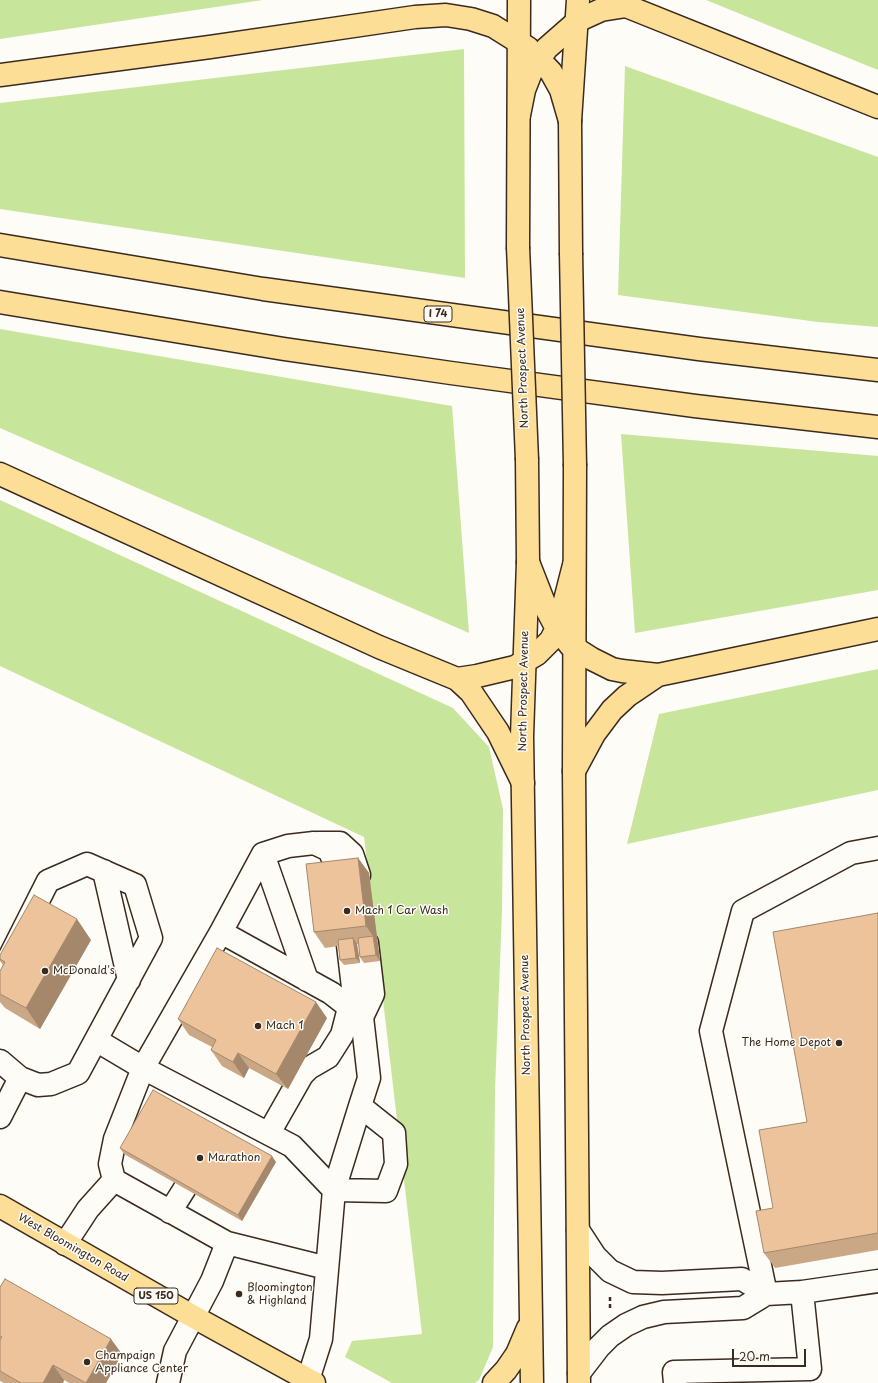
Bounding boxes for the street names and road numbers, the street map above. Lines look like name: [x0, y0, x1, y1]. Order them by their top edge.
road number: I 74: [424, 306, 452, 322]
street label: North Prospect Avenue: [514, 307, 532, 429]
street label: North Prospect Avenue: [516, 630, 532, 752]
street label: North Prospect Avenue: [518, 954, 534, 1076]
street label: West Bloomington Road: [16, 1211, 130, 1285]
road number: US 150: [134, 1288, 178, 1304]

